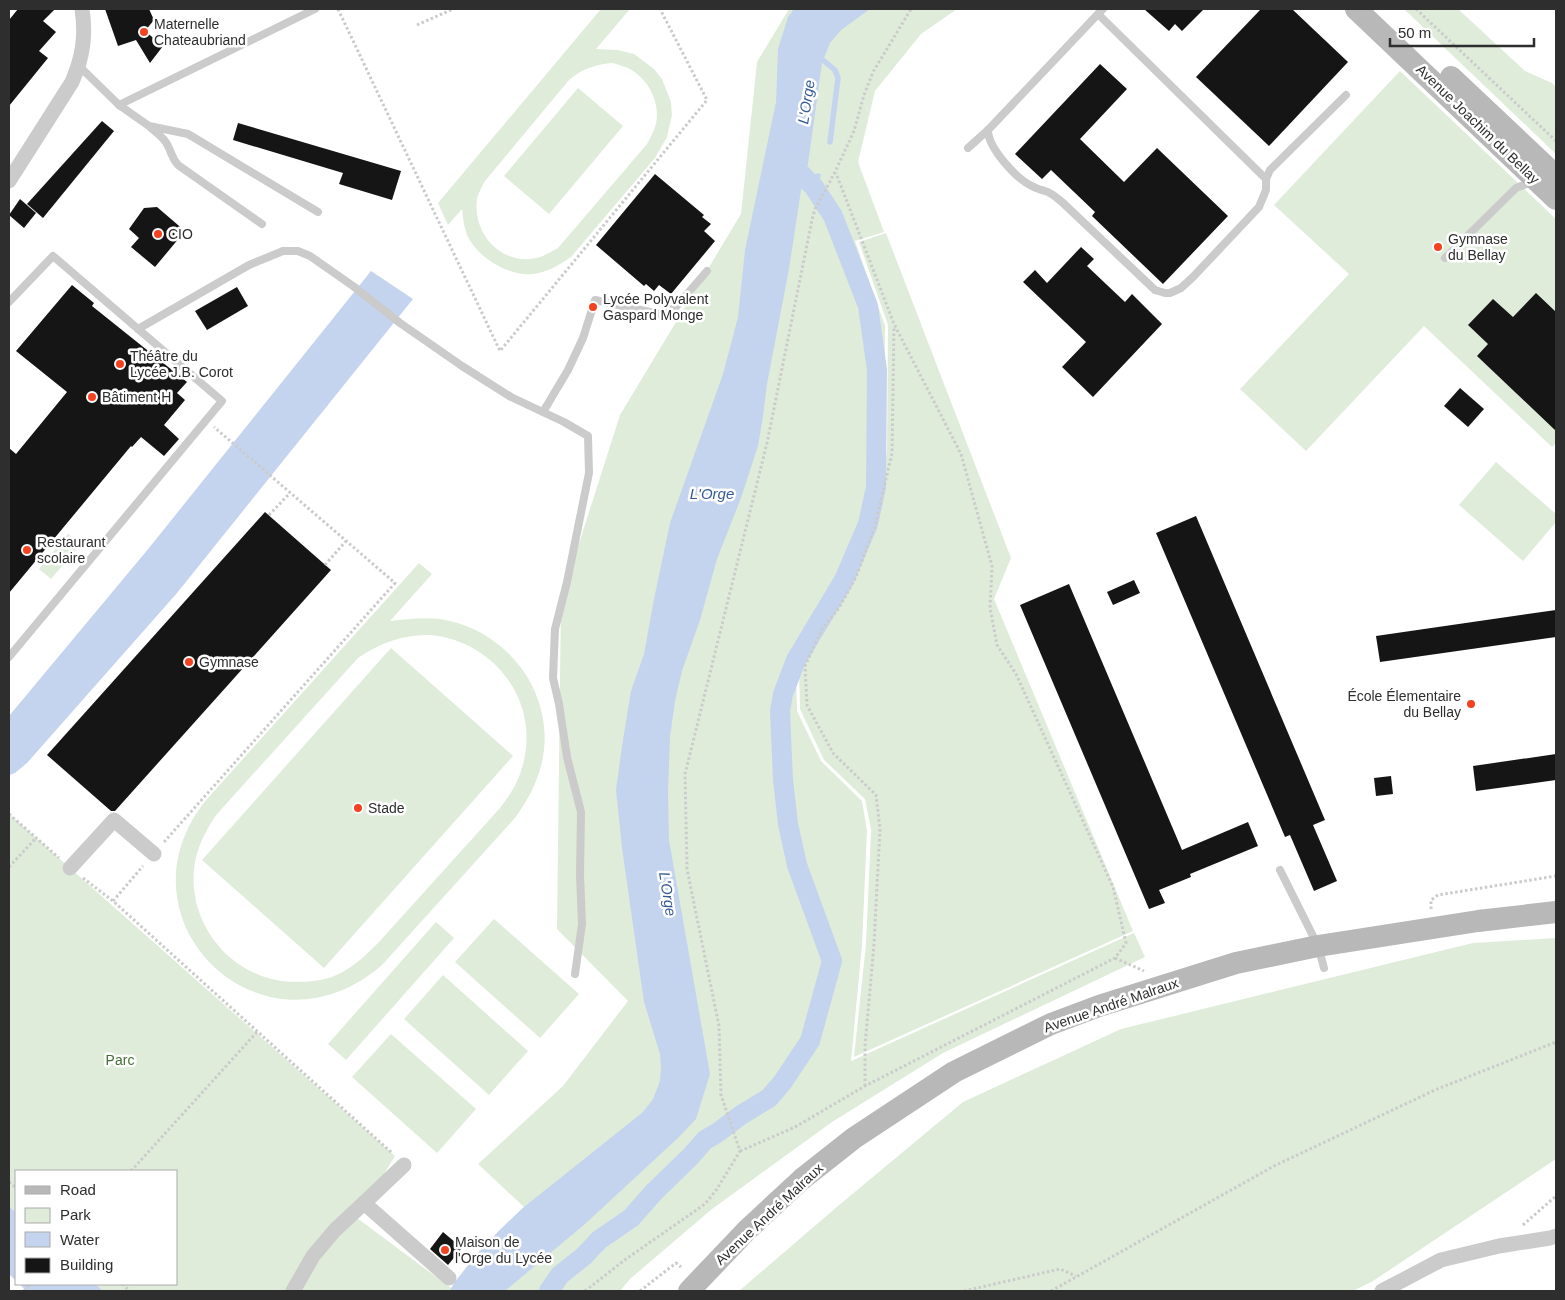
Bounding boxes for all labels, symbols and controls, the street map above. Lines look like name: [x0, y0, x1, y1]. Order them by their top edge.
scale bar: [1390, 15, 1534, 47]
place label: Maternelle Chateaubriand: [154, 16, 246, 48]
text: 50 m: [1398, 24, 1431, 41]
marker: Maternelle Chateaubriand: [138, 26, 150, 38]
street label: Avenue Joachim du Bellay: [1413, 61, 1543, 187]
water label: L'Orge: [794, 79, 818, 125]
place label: CIO: [168, 226, 193, 242]
marker: CIO: [152, 228, 164, 240]
place label: Gymnase du Bellay: [1448, 231, 1508, 263]
marker: Gymnase du Bellay: [1432, 241, 1444, 253]
place label: Lycée Polyvalent Gaspard Monge: [603, 291, 708, 323]
marker: Lycée Polyvalent Gaspard Monge: [587, 301, 599, 313]
place label: Théâtre du Lycée J.B. Corot: [130, 348, 233, 380]
marker: Théâtre du Lycée J.B. Corot: [114, 358, 126, 370]
place label: Bâtiment H: [102, 389, 171, 405]
marker: Bâtiment H: [86, 391, 98, 403]
water label: L'Orge: [690, 485, 734, 502]
place label: Restaurant scolaire: [37, 534, 106, 566]
marker: Restaurant scolaire: [21, 544, 33, 556]
place label: Gymnase: [199, 654, 259, 670]
marker: Gymnase: [183, 656, 195, 668]
place label: École Élementaire du Bellay: [1347, 688, 1461, 720]
marker: École Élementaire du Bellay: [1465, 698, 1477, 710]
place label: Stade: [368, 800, 405, 816]
marker: Stade: [352, 802, 364, 814]
water label: L'Orge: [656, 871, 680, 917]
street label: Avenue André Malraux: [1042, 974, 1180, 1036]
park label: Parc: [106, 1052, 134, 1068]
street label: Avenue André Malraux: [712, 1160, 826, 1268]
legend: [15, 1170, 178, 1285]
text: Road: [60, 1181, 96, 1198]
text: Park: [60, 1206, 91, 1223]
text: Water: [60, 1231, 99, 1248]
place label: Maison de l'Orge du Lycée: [455, 1234, 552, 1266]
marker: Maison de l'Orge du Lycée: [439, 1244, 451, 1256]
text: Building: [60, 1256, 113, 1273]

